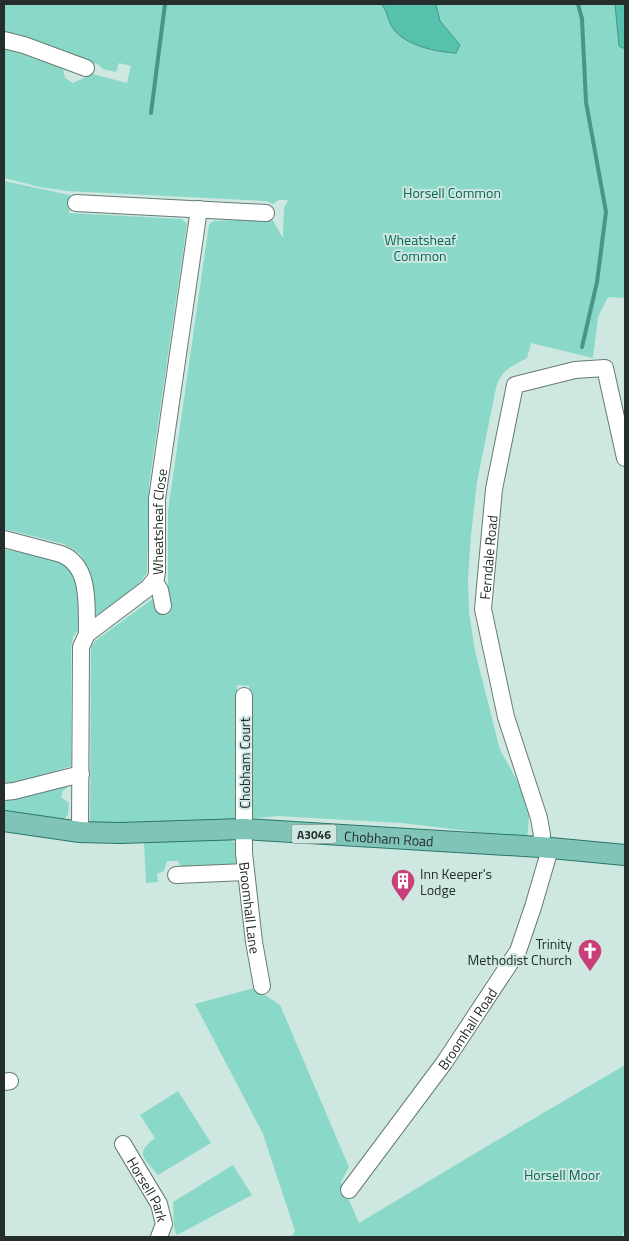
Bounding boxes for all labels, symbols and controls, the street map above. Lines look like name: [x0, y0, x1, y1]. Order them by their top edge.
park label: Horsell Common: [403, 182, 501, 203]
park label: Wheatsheaf Common: [384, 229, 456, 266]
street label: Wheatsheaf Close: [146, 467, 172, 575]
street label: Ferndale Road: [473, 514, 502, 600]
street label: Chobham Court: [234, 717, 255, 809]
road number: A3046: [292, 824, 336, 844]
street label: Chobham Road: [343, 825, 434, 851]
street label: Broomhall Lane: [235, 861, 266, 955]
place label: Inn Keeper's Lodge: [420, 863, 492, 900]
building icon: Inn Keeper's Lodge: [390, 868, 416, 902]
place label: Trinity Methodist Church: [468, 933, 572, 970]
church icon: Trinity Methodist Church: [577, 938, 603, 972]
street label: Broomhall Road: [432, 983, 502, 1074]
street label: Horsell Park: [122, 1152, 174, 1224]
park label: Horsell Moor: [524, 1164, 600, 1185]

